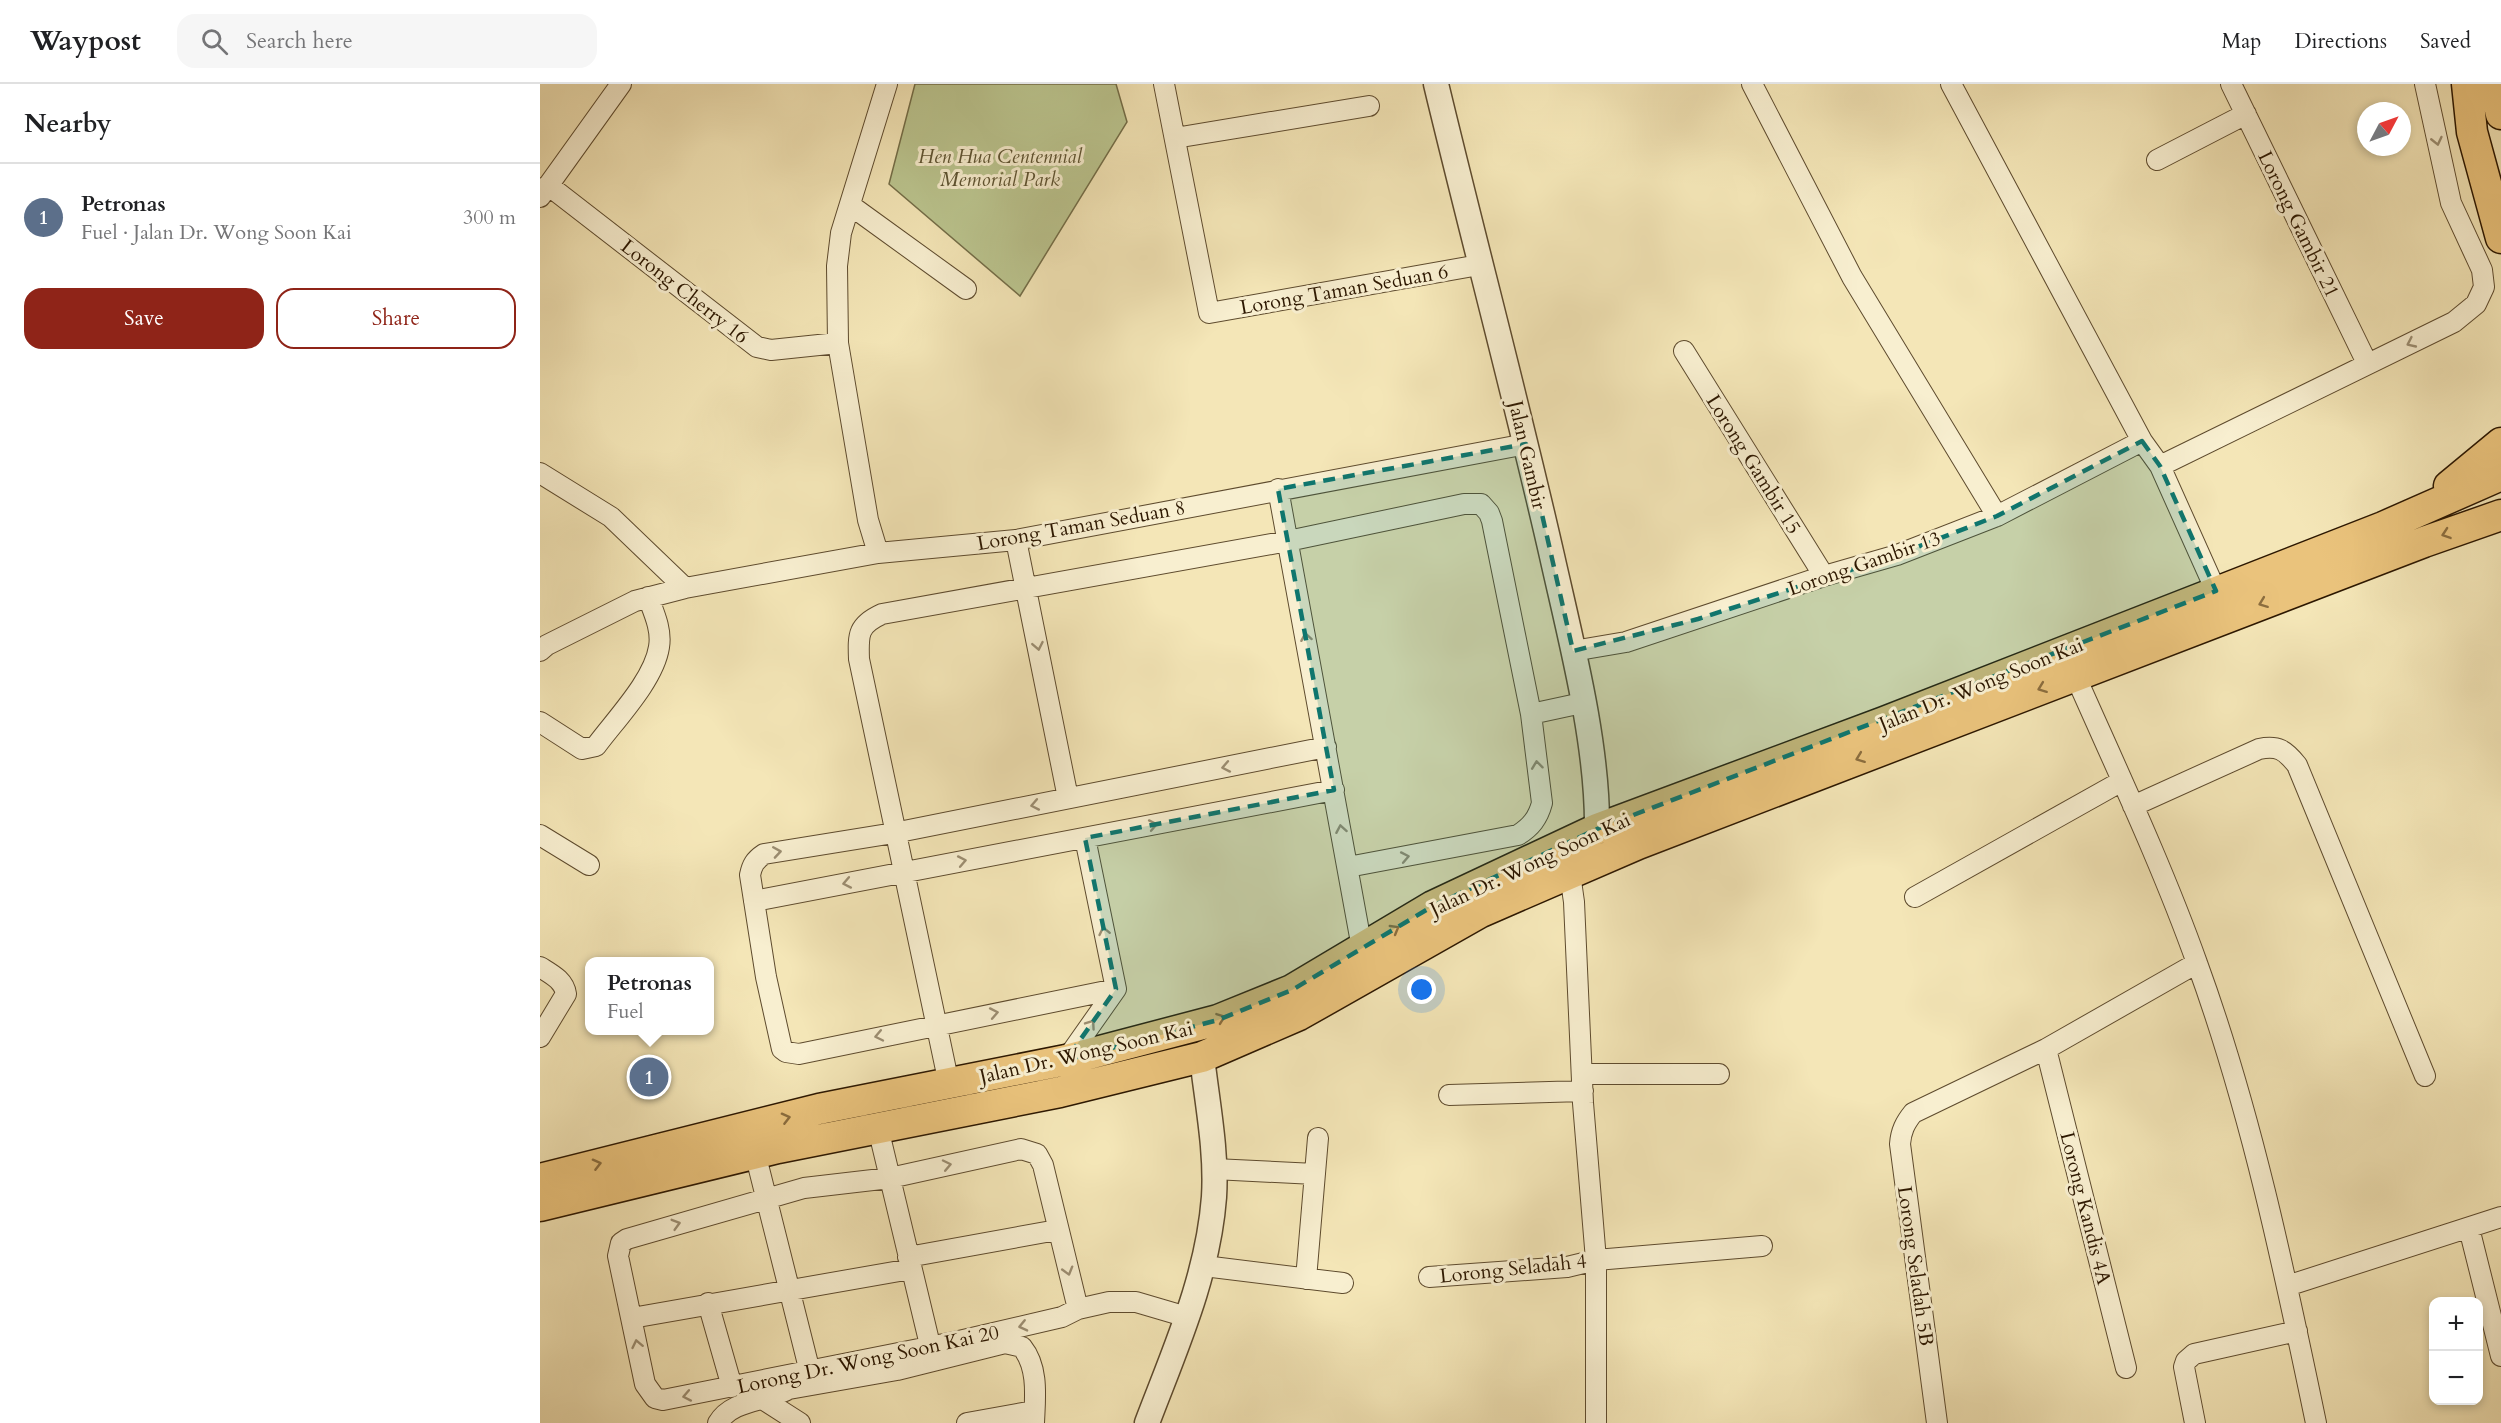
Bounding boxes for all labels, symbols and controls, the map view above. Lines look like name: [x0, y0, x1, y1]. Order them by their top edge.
search box: [177, 14, 597, 68]
text: Waypost: [30, 22, 141, 60]
icon: search: [198, 25, 231, 58]
text: Search here: [246, 26, 353, 56]
text: Map: [2221, 27, 2261, 56]
text: Directions: [2294, 27, 2387, 56]
text: Saved: [2420, 27, 2471, 56]
north arrow: [2357, 102, 2411, 156]
text: Nearby: [24, 106, 112, 141]
one-way arrow: [2430, 136, 2443, 146]
park label: Hen Hua Centennial Memorial Park: [918, 143, 1082, 193]
street label: Lorong Gambir 21: [2251, 146, 2346, 302]
text: Petronas: [81, 189, 166, 219]
text: 1: [38, 204, 49, 231]
text: 300 m: [463, 204, 516, 231]
text: Fuel · Jalan Dr. Wong Soon Kai: [81, 219, 352, 246]
street label: Lorong Cherry 16: [615, 233, 754, 350]
street label: Lorong Taman Seduan 6: [1238, 258, 1450, 321]
button: Save: [24, 288, 264, 349]
button: Share: [276, 288, 516, 349]
one-way arrow: [2406, 335, 2417, 347]
street label: Lorong Gambir 15: [1700, 389, 1807, 539]
street label: Jalan Gambir: [1501, 395, 1553, 513]
street label: Lorong Taman Seduan 8: [975, 494, 1187, 557]
street label: Lorong Gambir 13: [1784, 525, 1944, 602]
one-way arrow: [2441, 527, 2452, 540]
one-way arrow: [2259, 596, 2269, 609]
street label: Jalan Dr. Wong Soon Kai: [1872, 631, 2088, 739]
one-way arrow: [1300, 632, 1312, 641]
one-way arrow: [1031, 641, 1044, 651]
one-way arrow: [2037, 681, 2048, 693]
one-way arrow: [1855, 751, 1866, 764]
one-way arrow: [1221, 760, 1231, 773]
one-way arrow: [1531, 760, 1544, 770]
one-way arrow: [1030, 798, 1040, 811]
street label: Jalan Dr. Wong Soon Kai: [1423, 806, 1635, 924]
one-way arrow: [1148, 819, 1158, 832]
one-way arrow: [1335, 824, 1347, 833]
one-way arrow: [771, 846, 781, 859]
one-way arrow: [1400, 851, 1410, 864]
one-way arrow: [957, 856, 966, 868]
one-way arrow: [842, 876, 852, 889]
one-way arrow: [1389, 925, 1399, 937]
one-way arrow: [1098, 927, 1111, 937]
popup: [585, 957, 714, 1035]
text: Petronas: [607, 968, 692, 998]
your location: [1407, 975, 1436, 1004]
text: Fuel: [607, 998, 644, 1025]
one-way arrow: [989, 1007, 999, 1020]
one-way arrow: [1216, 1012, 1226, 1025]
street label: Jalan Dr. Wong Soon Kai: [974, 1015, 1196, 1091]
one-way arrow: [1084, 1020, 1095, 1031]
one-way arrow: [875, 1029, 885, 1042]
pin: 1: [630, 1054, 668, 1100]
one-way arrow: [781, 1112, 791, 1125]
street label: Lorong Kandis 4A: [2053, 1129, 2118, 1288]
one-way arrow: [592, 1159, 602, 1172]
one-way arrow: [942, 1159, 952, 1172]
street label: Lorong Seladah 5B: [1891, 1184, 1940, 1348]
one-way arrow: [671, 1219, 681, 1232]
street label: Lorong Seladah 4: [1438, 1247, 1588, 1290]
one-way arrow: [1061, 1266, 1074, 1276]
map controls: [2429, 1297, 2483, 1405]
button: +: [2429, 1297, 2483, 1351]
street label: Lorong Dr. Wong Soon Kai 20: [735, 1319, 1002, 1400]
one-way arrow: [1018, 1319, 1028, 1332]
one-way arrow: [631, 1339, 644, 1349]
button: −: [2429, 1351, 2483, 1405]
one-way arrow: [683, 1389, 693, 1402]

